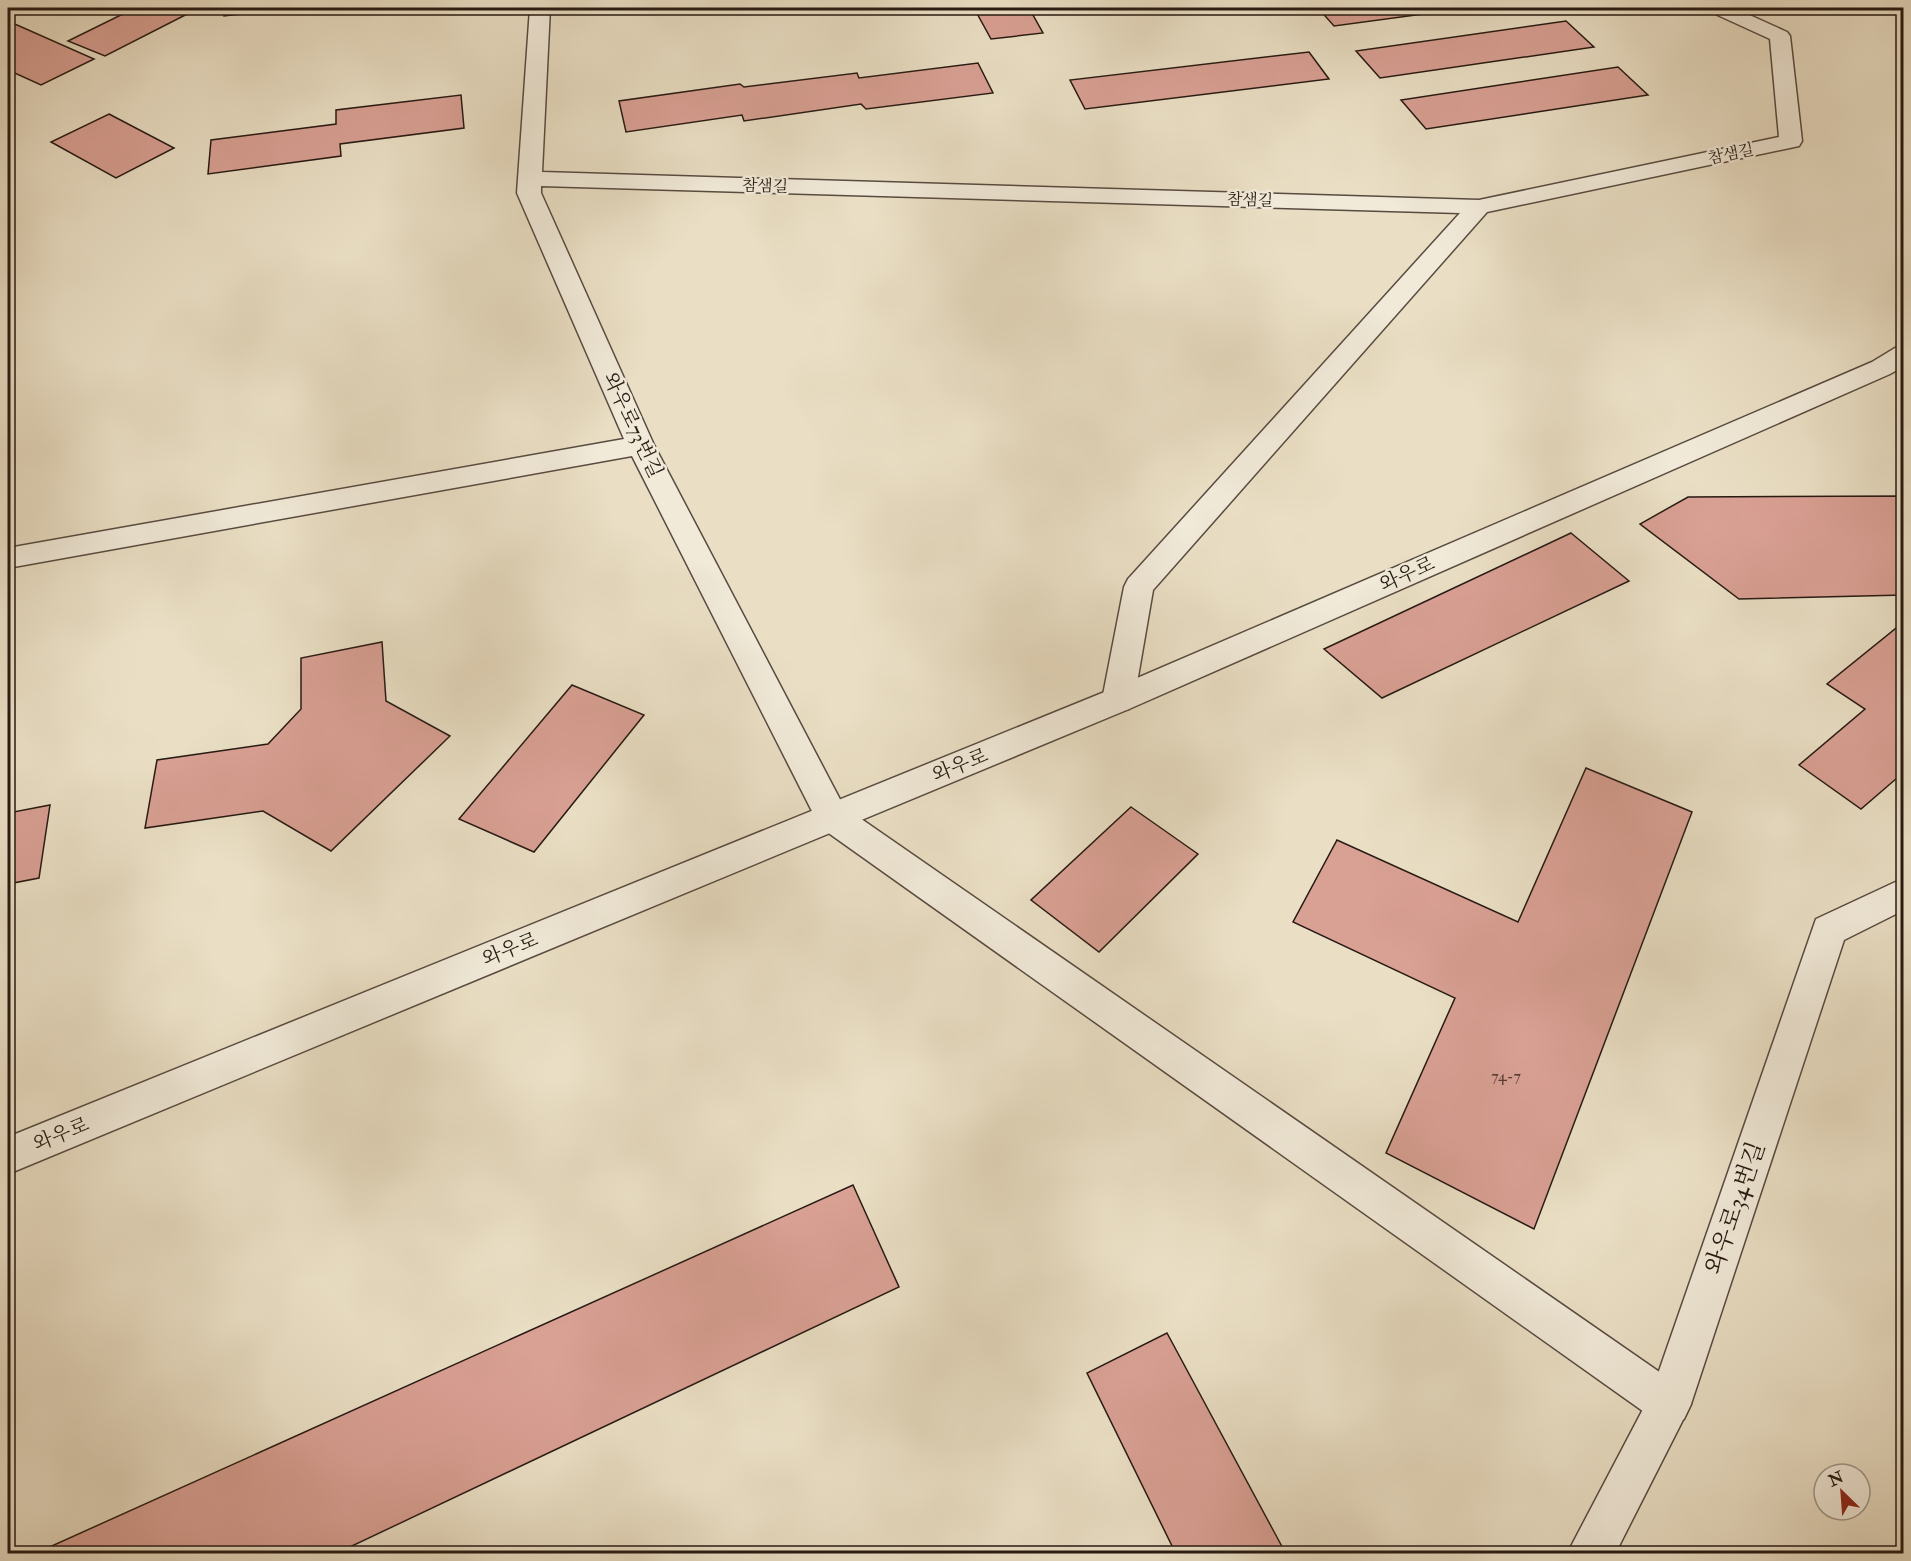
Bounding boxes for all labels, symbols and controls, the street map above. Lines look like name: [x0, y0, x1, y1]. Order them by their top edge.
street label: 참샘길: [1706, 139, 1756, 169]
street label: 참샘길: [741, 175, 789, 197]
street label: 참샘길: [1226, 189, 1274, 211]
street label: 와우로73번길: [598, 368, 668, 482]
street label: 와우로: [1375, 551, 1439, 597]
street label: 와우로: [928, 743, 992, 787]
street label: 와우로: [478, 927, 542, 971]
house number: 74-7: [1491, 1066, 1521, 1086]
street label: 와우로: [29, 1112, 93, 1156]
street label: 와우로34번길: [1698, 1138, 1772, 1278]
north arrow: [1812, 1462, 1872, 1522]
text: N: [1824, 1467, 1847, 1492]

